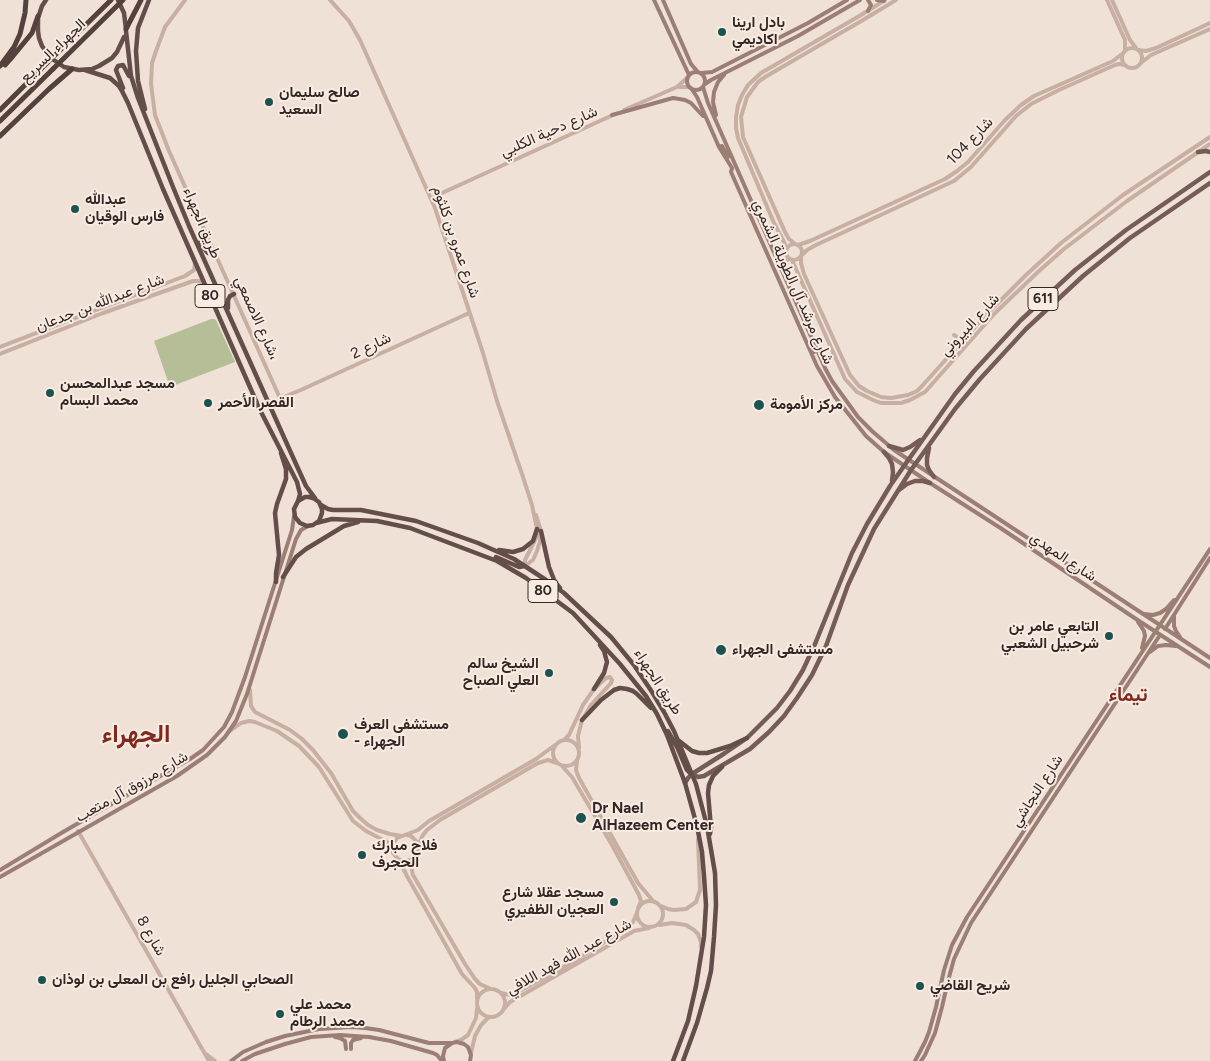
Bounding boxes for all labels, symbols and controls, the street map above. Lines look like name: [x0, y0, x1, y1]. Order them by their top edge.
place label: بادل ارينا اكاديمي: [732, 14, 785, 49]
street label: الجهراء السريع: [16, 15, 90, 87]
marker: بادل ارينا اكاديمي: [716, 26, 728, 38]
place label: صالح سليمان السعيد: [279, 84, 360, 119]
marker: صالح سليمان السعيد: [263, 96, 275, 108]
street label: شارع دحية الكلبي: [498, 103, 600, 161]
street label: شارع 104: [943, 114, 997, 168]
street label: شارع عمرو بن كلثوم: [428, 183, 484, 301]
street label: طريق الجهراء: [179, 185, 225, 261]
place label: عبدالله فارس الوقيان: [85, 191, 164, 226]
street label: شارع مرشد آل الطويلة الشمري: [748, 197, 838, 367]
marker: عبدالله فارس الوقيان: [69, 203, 81, 215]
street label: شارع عبدالله بن جدعان: [33, 270, 167, 336]
street label: شارع الاصمعي،: [231, 273, 283, 363]
road number: 80: [195, 284, 225, 308]
road number: 611: [1028, 288, 1058, 310]
street label: شارع البيروني: [936, 290, 1004, 360]
street label: شارع 2: [348, 329, 394, 363]
place label: مسجد عبدالمحسن محمد البسام: [60, 375, 175, 410]
marker: مسجد عبدالمحسن محمد البسام: [44, 387, 56, 399]
place label: القصر الأحمر: [218, 394, 294, 412]
place label: مركز الأمومة: [770, 396, 843, 414]
marker: القصر الأحمر: [202, 397, 214, 409]
marker: مركز الأمومة: [752, 398, 766, 412]
street label: شارع المهدي: [1026, 528, 1100, 586]
road number: 80: [528, 580, 558, 602]
place label: التابعي عامر بن شرحبيل الشعبي: [1001, 618, 1099, 653]
marker: التابعي عامر بن شرحبيل الشعبي: [1103, 630, 1115, 642]
place label: مستشفى الجهراء: [732, 641, 833, 659]
marker: مستشفى الجهراء: [714, 643, 728, 657]
street label: طريق الجهراء: [630, 646, 686, 718]
place label: الشيخ سالم العلي الصباح: [463, 655, 539, 690]
marker: الشيخ سالم العلي الصباح: [543, 667, 555, 679]
district label: تيماء: [1108, 683, 1148, 707]
place label: مستشفى العرف - الجهراء: [354, 716, 449, 751]
district label: الجهراء: [102, 720, 170, 750]
marker: مستشفى العرف - الجهراء: [336, 727, 350, 741]
street label: شارع مرزوق آل متعب: [73, 748, 191, 826]
street label: شارع النجاشي: [1007, 752, 1067, 830]
place label: Dr Nael AlHazeem Center: [592, 800, 714, 835]
marker: Dr Nael AlHazeem Center: [574, 811, 588, 825]
place label: فلاح مبارك الحجرف: [372, 837, 438, 872]
marker: فلاح مبارك الحجرف: [356, 849, 368, 861]
place label: مسجد عقلا شارع العجيان الظفيري: [502, 884, 604, 919]
marker: مسجد عقلا شارع العجيان الظفيري: [608, 896, 620, 908]
street label: شارع 8: [132, 913, 170, 959]
street label: شارع عبد الله فهد اللافي: [503, 915, 635, 999]
place label: الصحابي الجليل رافع بن المعلى بن لوذان: [52, 971, 293, 989]
marker: الصحابي الجليل رافع بن المعلى بن لوذان: [36, 974, 48, 986]
place label: شريح القاضي: [930, 977, 1010, 995]
marker: شريح القاضي: [914, 980, 926, 992]
place label: محمد علي محمد الرطام: [290, 996, 365, 1031]
marker: محمد علي محمد الرطام: [274, 1008, 286, 1020]

